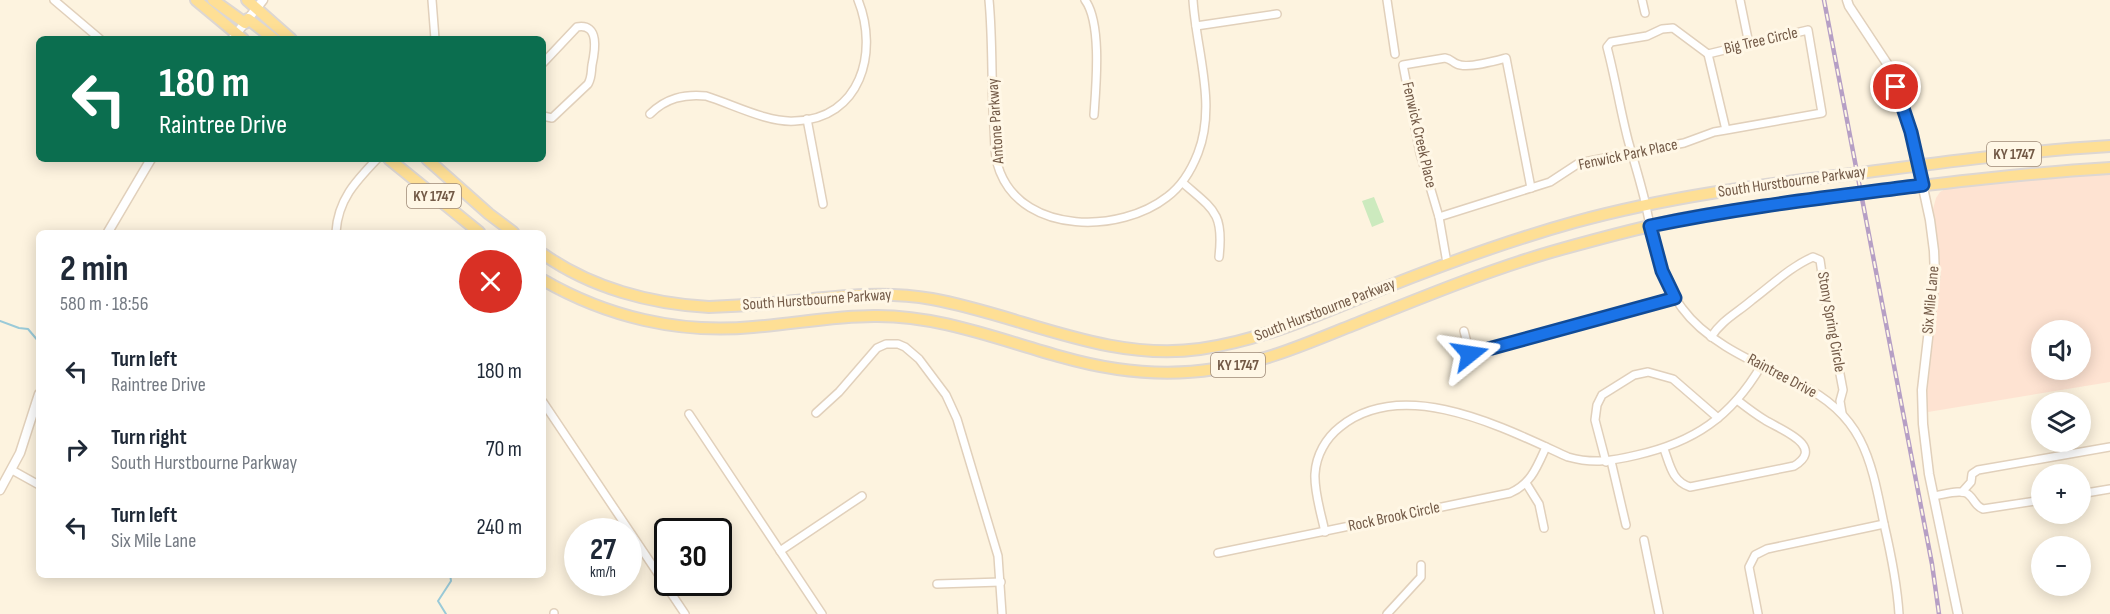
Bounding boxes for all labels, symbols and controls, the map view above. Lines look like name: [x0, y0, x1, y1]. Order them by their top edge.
street label: Big Tree Circle: [1722, 23, 1800, 59]
text: 180 m: [159, 58, 250, 109]
icon: left: [60, 60, 138, 138]
pin: [1870, 61, 1921, 112]
icon: arrive: [1879, 70, 1912, 103]
street label: Antone Parkway: [984, 78, 1009, 165]
street label: Fenwick Creek Place: [1398, 80, 1440, 190]
text: Raintree Drive: [159, 109, 287, 141]
street label: Fenwick Park Place: [1577, 135, 1679, 175]
road number: KY 1747: [1987, 142, 2041, 166]
street label: South Hurstbourne Parkway: [1717, 162, 1867, 202]
road number: KY 1747: [407, 184, 461, 208]
text: 2 min: [60, 248, 129, 291]
button: close: [459, 250, 522, 313]
street label: Six Mile Lane: [1919, 265, 1943, 335]
street label: Stony Spring Circle: [1813, 270, 1849, 374]
street label: South Hurstbourne Parkway: [1252, 274, 1398, 346]
street label: South Hurstbourne Parkway: [742, 285, 892, 315]
text: 580 m · 18:56: [60, 292, 148, 316]
map controls: [2031, 320, 2091, 596]
button: sound: [2031, 320, 2091, 380]
position arrow: [1438, 322, 1502, 386]
text: Turn left: [111, 346, 177, 373]
street label: Raintree Drive: [1744, 350, 1820, 402]
road number: KY 1747: [1211, 353, 1265, 377]
icon: left: [60, 355, 93, 388]
text: 180 m: [477, 358, 522, 385]
text: Raintree Drive: [111, 373, 206, 397]
button: layers: [2031, 392, 2091, 452]
text: Turn right: [111, 424, 187, 451]
icon: right: [60, 433, 93, 466]
text: 70 m: [486, 436, 522, 463]
text: South Hurstbourne Parkway: [111, 451, 297, 475]
button: +: [2031, 464, 2091, 524]
street label: Rock Brook Circle: [1346, 498, 1442, 536]
text: Turn left: [111, 502, 177, 529]
icon: left: [60, 511, 93, 544]
text: 240 m: [476, 514, 522, 541]
speed limit sign: 30: [654, 518, 732, 596]
text: Six Mile Lane: [111, 529, 196, 553]
text: 27: [590, 532, 616, 568]
button: −: [2031, 536, 2091, 596]
text: km/h: [590, 563, 616, 582]

